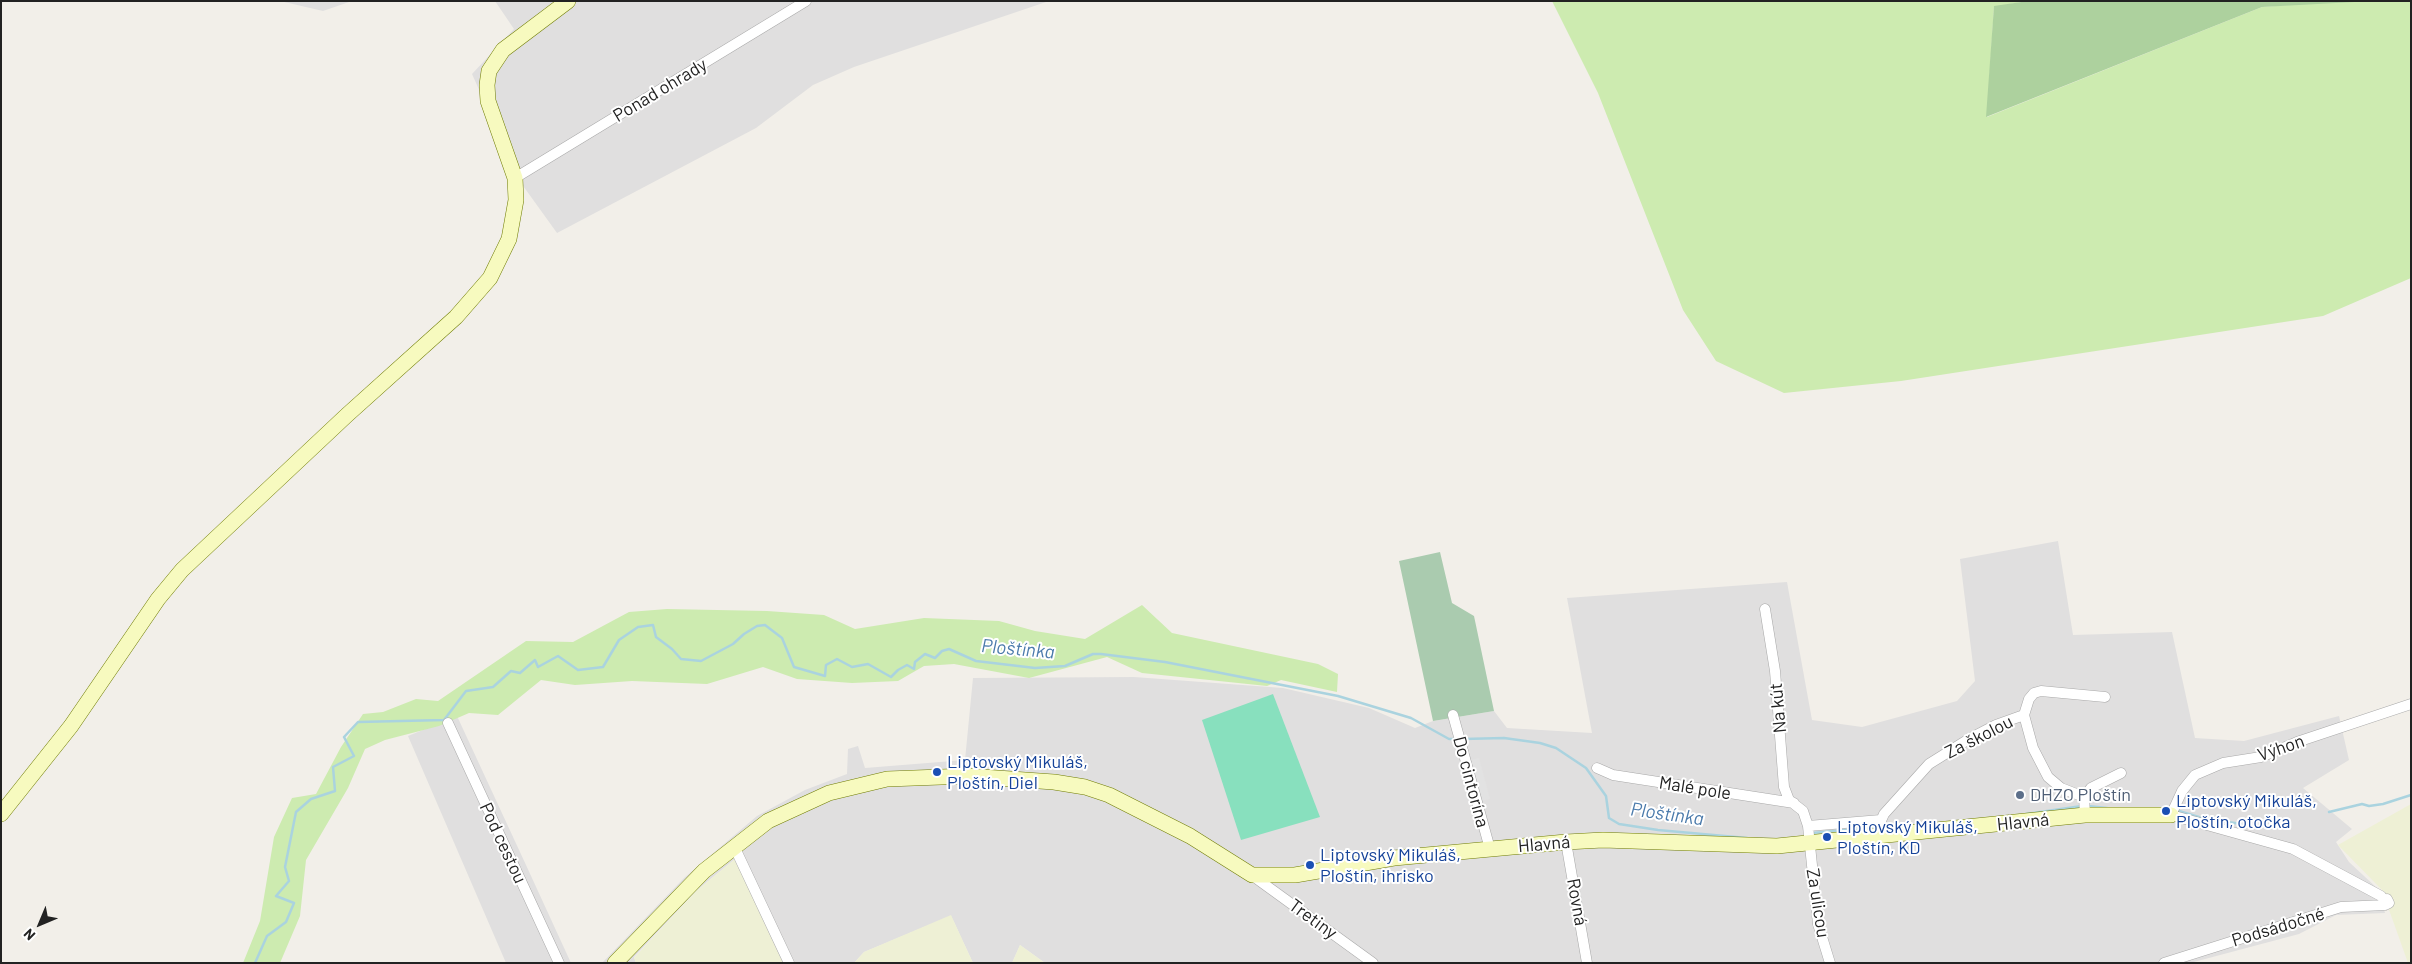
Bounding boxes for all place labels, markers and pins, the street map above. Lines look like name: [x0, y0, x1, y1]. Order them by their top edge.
place label: Liptovský Mikuláš, Ploštín, Diel: [947, 751, 1088, 794]
marker: Liptovský Mikuláš, Ploštín, Diel: [931, 766, 943, 778]
place label: DHZO Ploštín: [2030, 784, 2131, 806]
marker: DHZO Ploštín: [2014, 789, 2026, 801]
place label: Liptovský Mikuláš, Ploštín, otočka: [2176, 790, 2317, 832]
marker: Liptovský Mikuláš, Ploštín, otočka: [2160, 805, 2172, 817]
place label: Liptovský Mikuláš, Ploštín, KD: [1837, 816, 1978, 859]
marker: Liptovský Mikuláš, Ploštín, KD: [1821, 831, 1833, 843]
place label: Liptovský Mikuláš, Ploštín, ihrisko: [1320, 844, 1461, 886]
marker: Liptovský Mikuláš, Ploštín, ihrisko: [1304, 859, 1316, 871]

